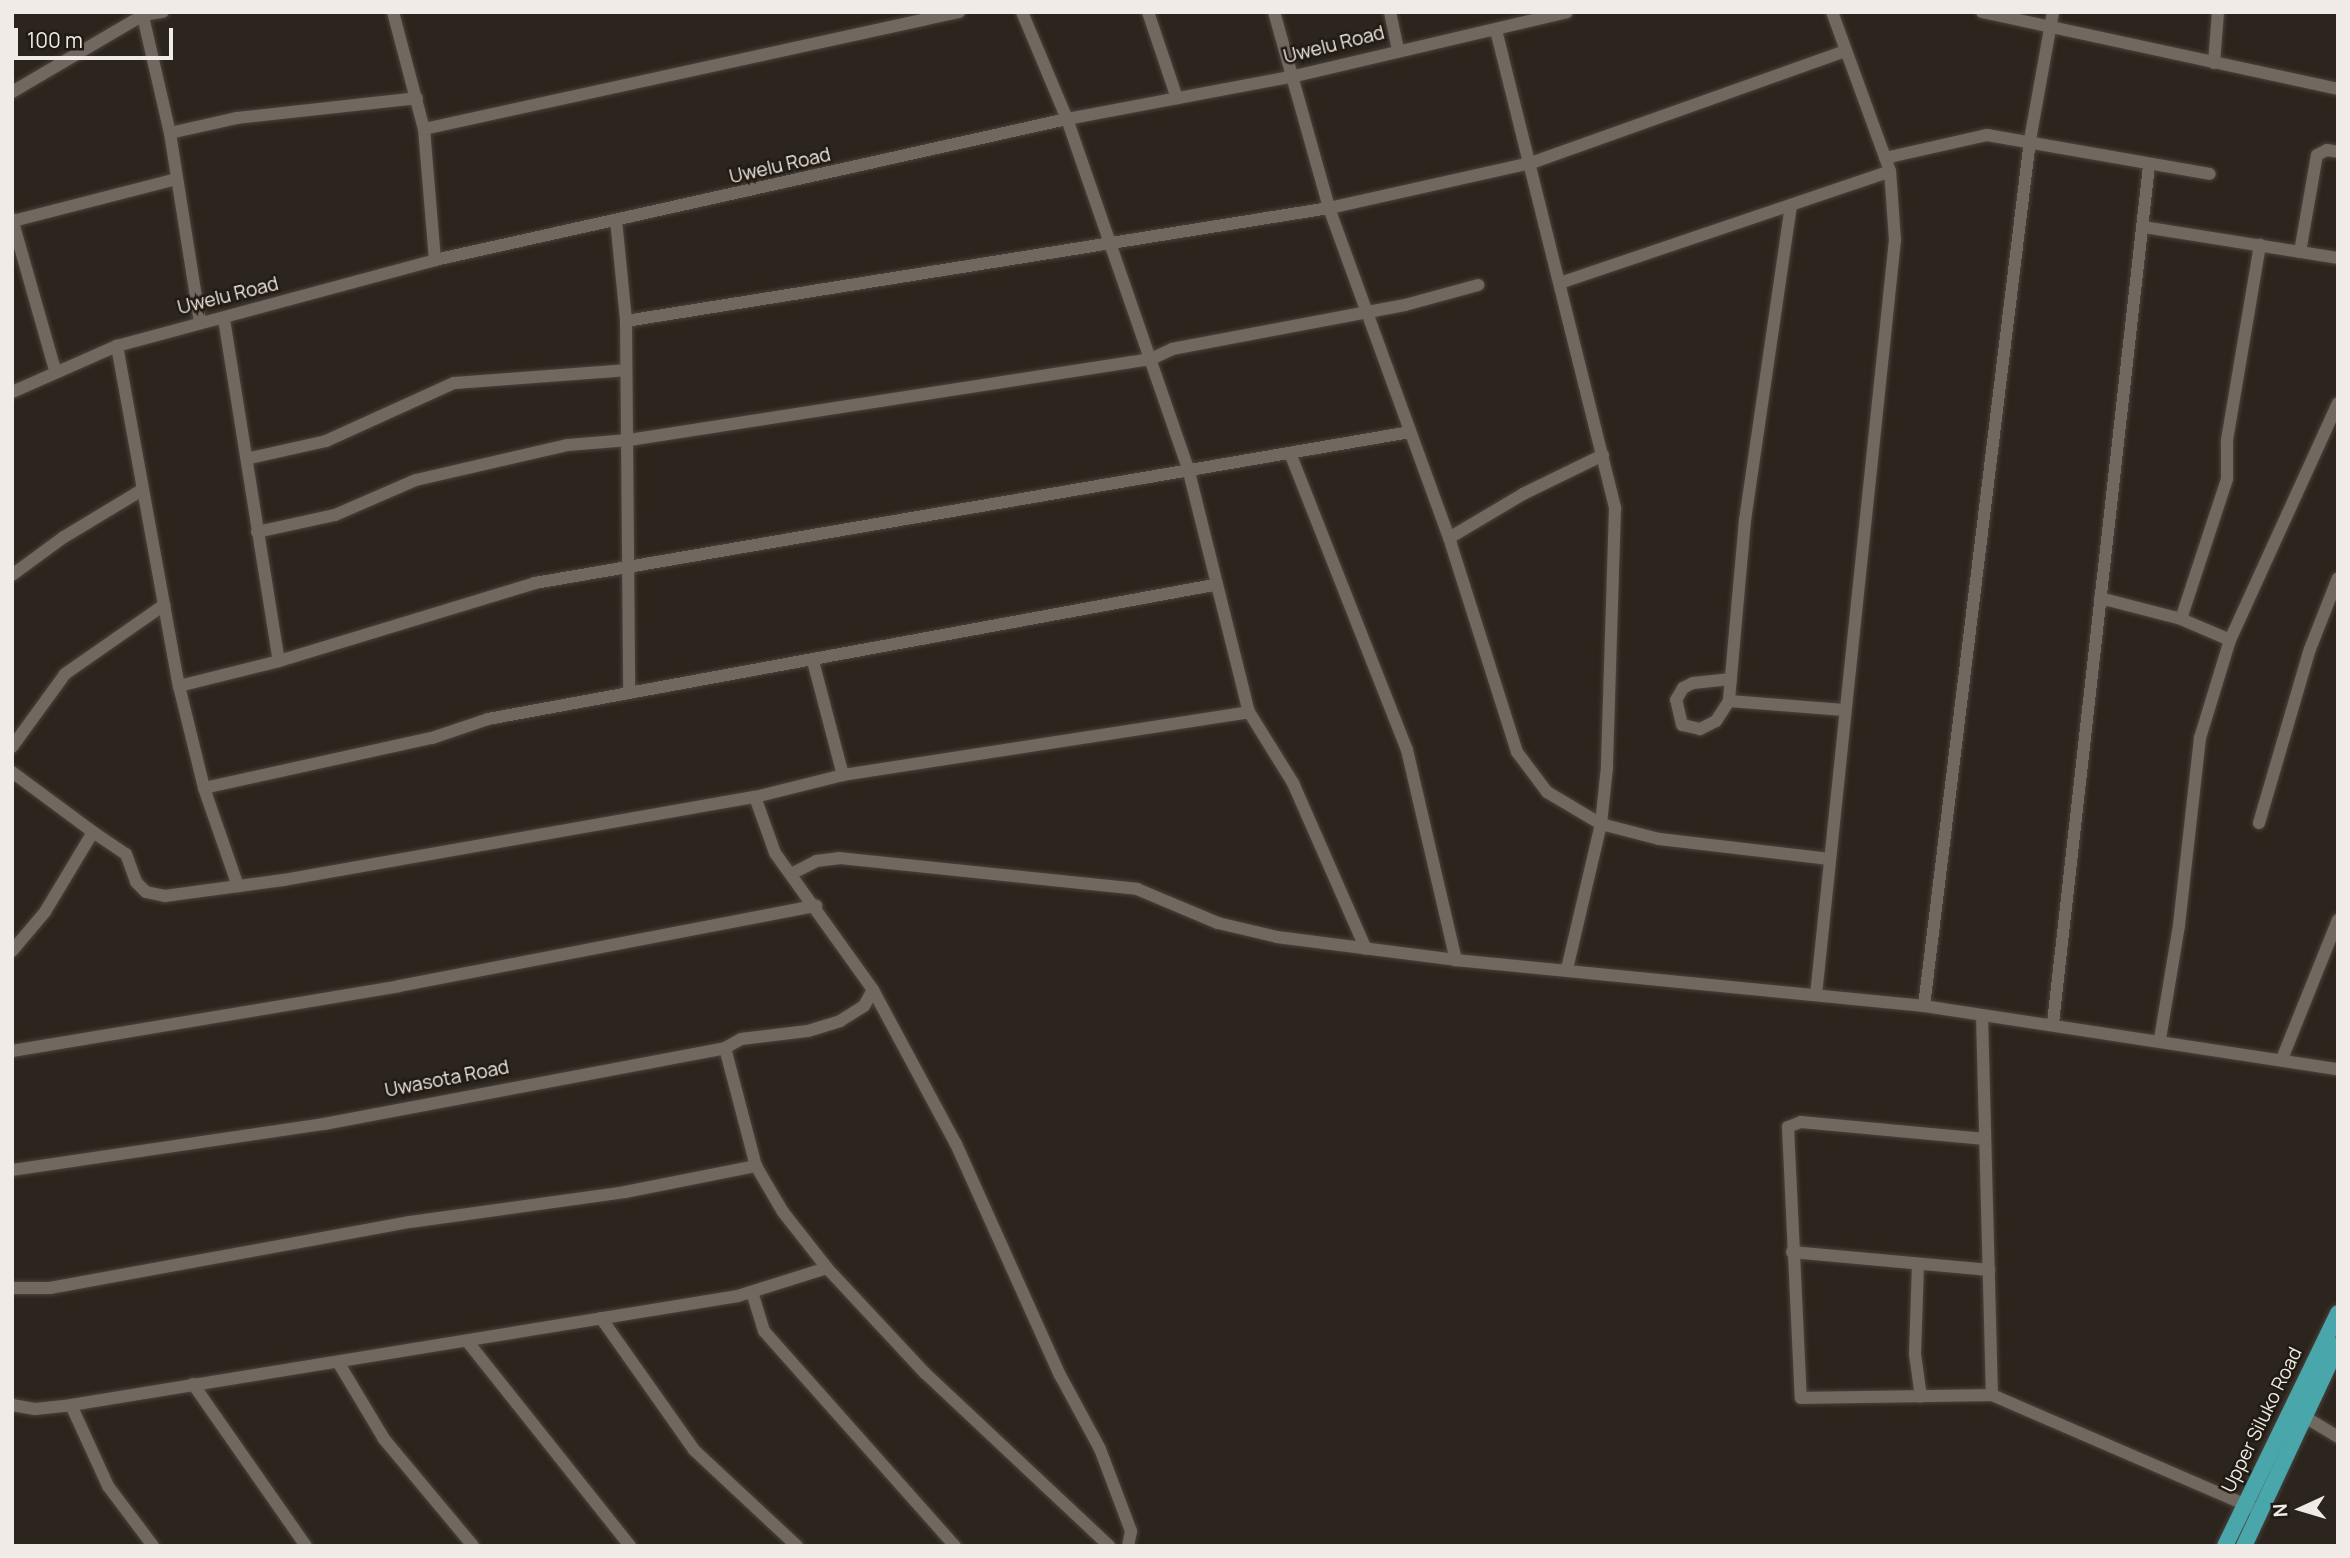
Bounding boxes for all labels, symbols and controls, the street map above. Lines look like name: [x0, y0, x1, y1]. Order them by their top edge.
scale bar: [18, 14, 177, 58]
street label: Uwelu Road: [1281, 21, 1387, 69]
text: 100 m: [27, 26, 83, 54]
street label: Uwelu Road: [727, 143, 833, 189]
street label: Uwelu Road: [175, 272, 281, 320]
street label: Uwasota Road: [383, 1056, 511, 1102]
street label: Upper Siluko Road: [2217, 1344, 2307, 1496]
north arrow: [2266, 1474, 2336, 1544]
text: N: [2267, 1503, 2293, 1518]

